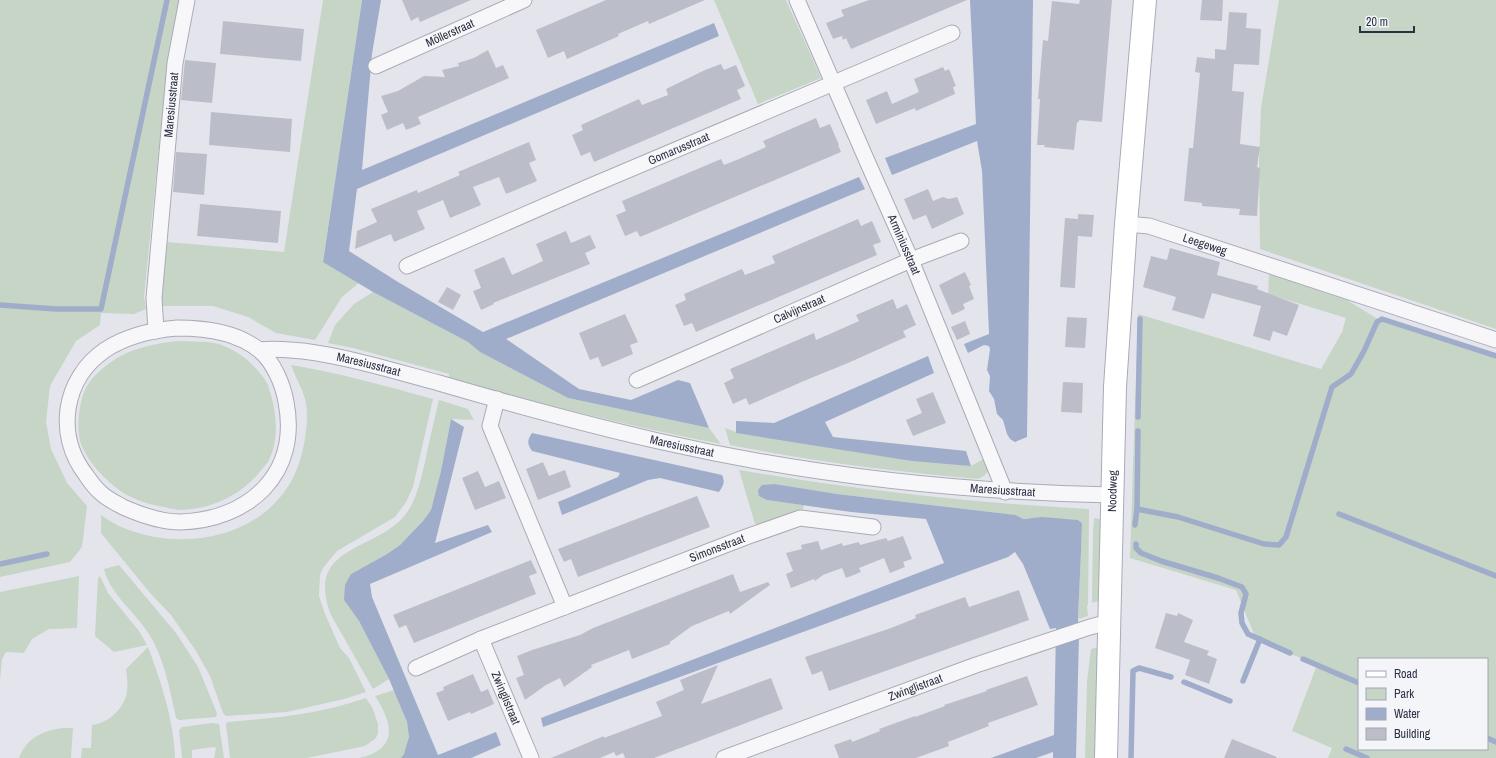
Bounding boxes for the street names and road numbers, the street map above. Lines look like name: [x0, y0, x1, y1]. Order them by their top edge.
street label: Möllerstraat: [423, 15, 477, 51]
street label: Maresiusstraat: [160, 71, 182, 138]
street label: Gomarusstraat: [646, 128, 712, 169]
street label: Arminiusstraat: [883, 211, 924, 277]
street label: Leegeweg: [1181, 230, 1230, 259]
street label: Calvijnstraat: [771, 291, 828, 327]
street label: Maresiusstraat: [335, 349, 402, 380]
street label: Maresiusstraat: [648, 431, 716, 461]
street label: Noodweg: [1104, 470, 1121, 512]
street label: Maresiusstraat: [970, 480, 1036, 500]
street label: Simonsstraat: [687, 530, 747, 566]
street label: Zwinglistraat: [487, 669, 524, 727]
street label: Zwinglistraat: [886, 670, 945, 705]

